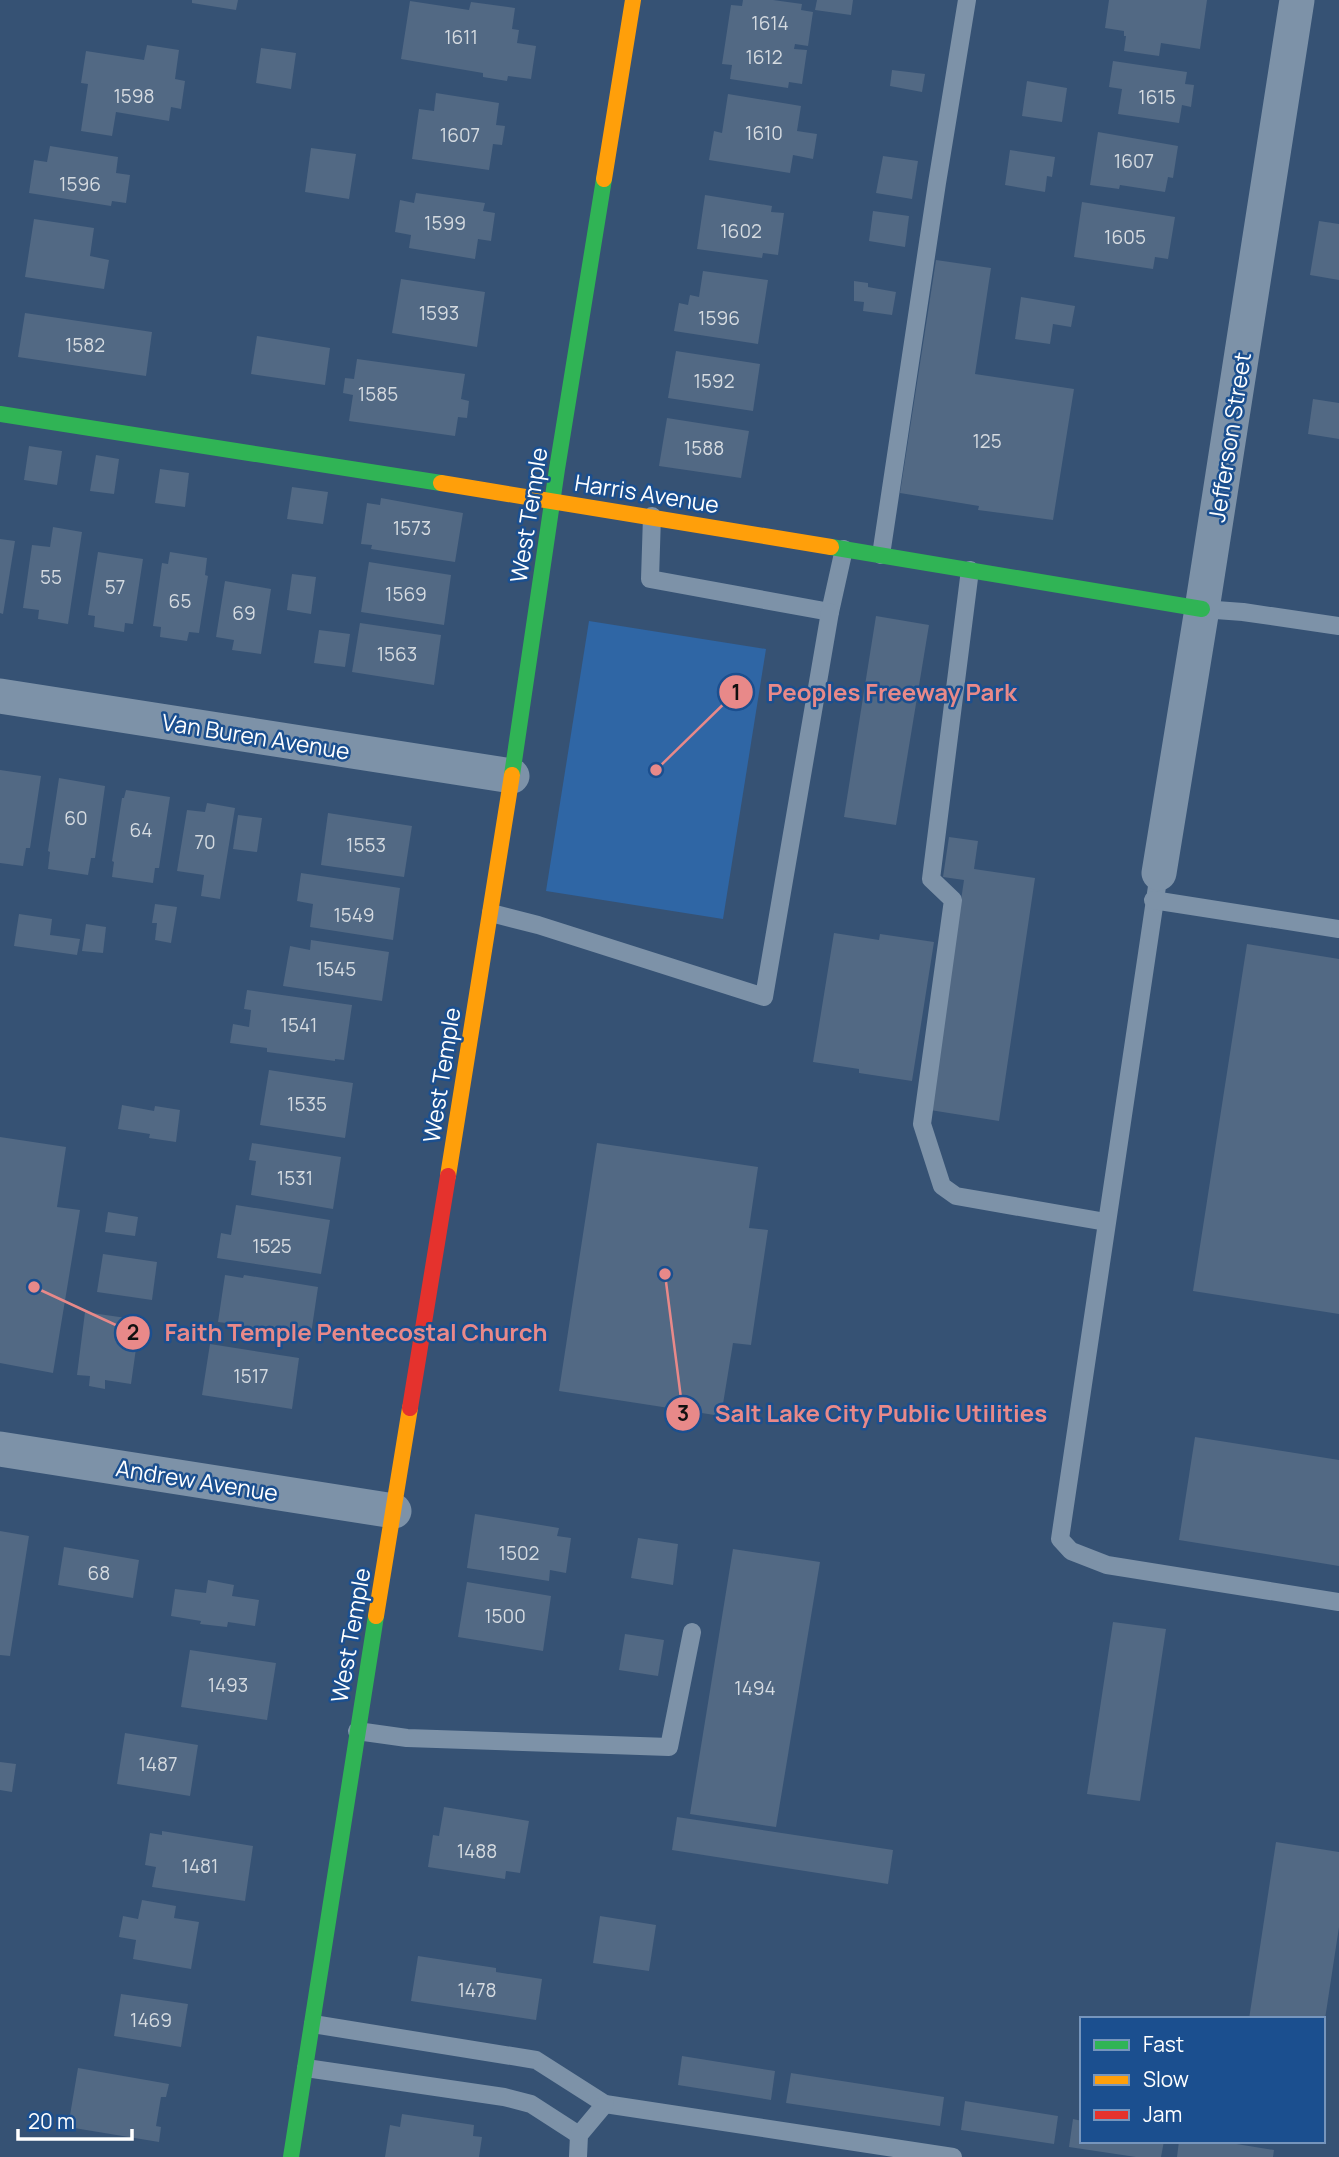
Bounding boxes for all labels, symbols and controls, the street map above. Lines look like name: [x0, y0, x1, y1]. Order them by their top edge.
house number: 1614: [751, 10, 789, 36]
house number: 1611: [444, 24, 478, 50]
house number: 1612: [745, 44, 783, 70]
house number: 1598: [113, 83, 155, 109]
house number: 1615: [1138, 84, 1176, 110]
house number: 1610: [745, 120, 783, 146]
house number: 1607: [440, 122, 480, 148]
house number: 1607: [1114, 148, 1154, 174]
house number: 1596: [59, 171, 101, 197]
house number: 1599: [424, 210, 466, 236]
house number: 1602: [720, 218, 762, 244]
house number: 1605: [1104, 224, 1146, 250]
house number: 1593: [419, 300, 459, 326]
house number: 1596: [698, 305, 740, 331]
house number: 1582: [65, 332, 105, 358]
street label: Jefferson Street: [1200, 350, 1258, 524]
house number: 1592: [693, 368, 735, 394]
house number: 1585: [358, 381, 398, 407]
house number: 125: [972, 428, 1002, 454]
house number: 1588: [684, 435, 724, 461]
street label: West Temple: [502, 445, 554, 585]
street label: Harris Avenue: [572, 466, 722, 520]
house number: 1573: [393, 515, 431, 541]
house number: 55: [40, 564, 62, 590]
house number: 57: [105, 574, 125, 600]
house number: 1569: [385, 581, 427, 607]
house number: 65: [169, 588, 191, 614]
house number: 69: [232, 600, 256, 626]
house number: 1563: [377, 641, 417, 667]
callout: Peoples Freeway Park: [718, 670, 1031, 715]
text: Peoples Freeway Park: [767, 675, 1018, 708]
text: 1: [731, 678, 741, 706]
street label: Van Buren Avenue: [160, 705, 352, 767]
house number: 60: [64, 805, 88, 831]
house number: 64: [130, 817, 153, 843]
house number: 70: [194, 829, 216, 855]
house number: 1553: [346, 832, 386, 858]
house number: 1549: [333, 902, 375, 928]
house number: 1545: [316, 956, 356, 982]
street label: West Temple: [415, 1005, 467, 1145]
house number: 1541: [281, 1012, 318, 1038]
house number: 1535: [287, 1091, 327, 1117]
house number: 1531: [277, 1165, 313, 1191]
house number: 1525: [252, 1233, 292, 1259]
callout: Faith Temple Pentecostal Church: [116, 1310, 562, 1355]
text: Faith Temple Pentecostal Church: [165, 1315, 547, 1348]
text: 2: [127, 1318, 139, 1346]
house number: 1517: [233, 1363, 269, 1389]
callout: Salt Lake City Public Utilities: [666, 1391, 1061, 1436]
text: Salt Lake City Public Utilities: [715, 1396, 1047, 1429]
text: 3: [677, 1399, 689, 1427]
street label: Andrew Avenue: [114, 1451, 280, 1509]
house number: 1502: [499, 1540, 539, 1566]
house number: 68: [88, 1560, 110, 1586]
street label: West Temple: [322, 1565, 378, 1705]
house number: 1500: [484, 1603, 526, 1629]
house number: 1493: [208, 1672, 248, 1698]
house number: 1494: [734, 1675, 776, 1701]
house number: 1487: [138, 1751, 178, 1777]
house number: 1488: [457, 1838, 497, 1864]
house number: 1481: [181, 1853, 219, 1879]
house number: 1478: [457, 1977, 497, 2003]
house number: 1469: [130, 2007, 172, 2033]
legend: [1080, 2017, 1325, 2143]
text: Fast: [1143, 2030, 1184, 2058]
text: Slow: [1143, 2065, 1189, 2093]
scale bar: [18, 2098, 131, 2142]
text: Jam: [1143, 2100, 1182, 2128]
text: 20 m: [28, 2107, 75, 2135]

